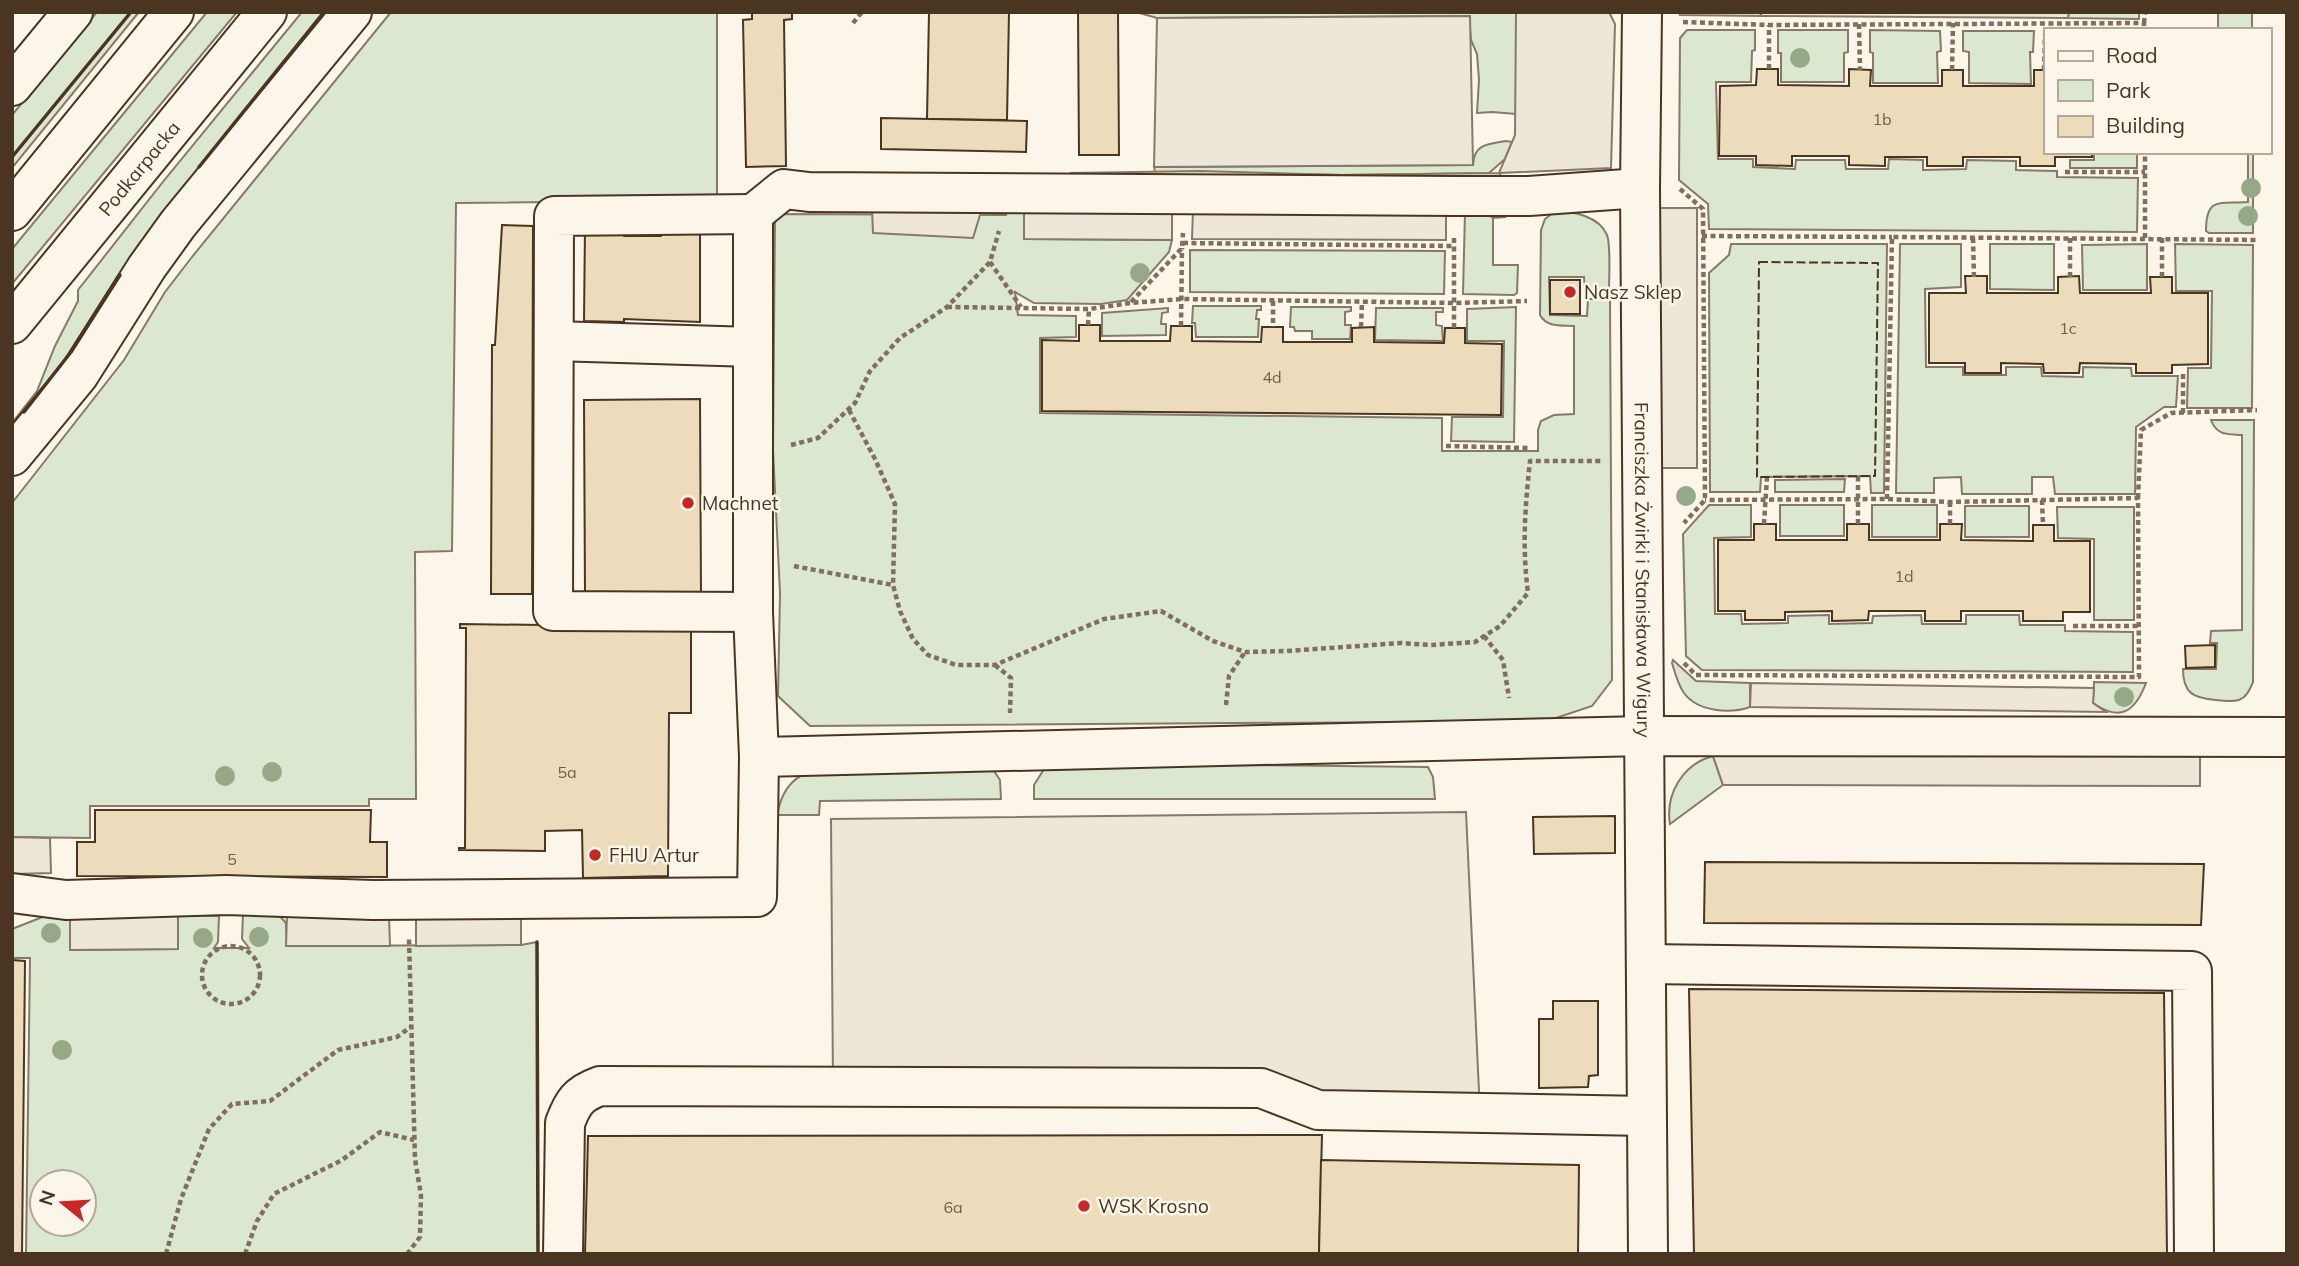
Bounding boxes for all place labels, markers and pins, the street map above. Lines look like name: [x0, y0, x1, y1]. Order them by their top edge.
place label: Nasz Sklep: [1584, 280, 1682, 304]
marker: Nasz Sklep: [1562, 284, 1578, 300]
place label: Machnet: [702, 491, 779, 515]
marker: Machnet: [680, 495, 696, 511]
place label: FHU Artur: [609, 843, 699, 867]
marker: FHU Artur: [587, 847, 603, 863]
place label: WSK Krosno: [1098, 1194, 1209, 1218]
marker: WSK Krosno: [1076, 1198, 1092, 1214]

